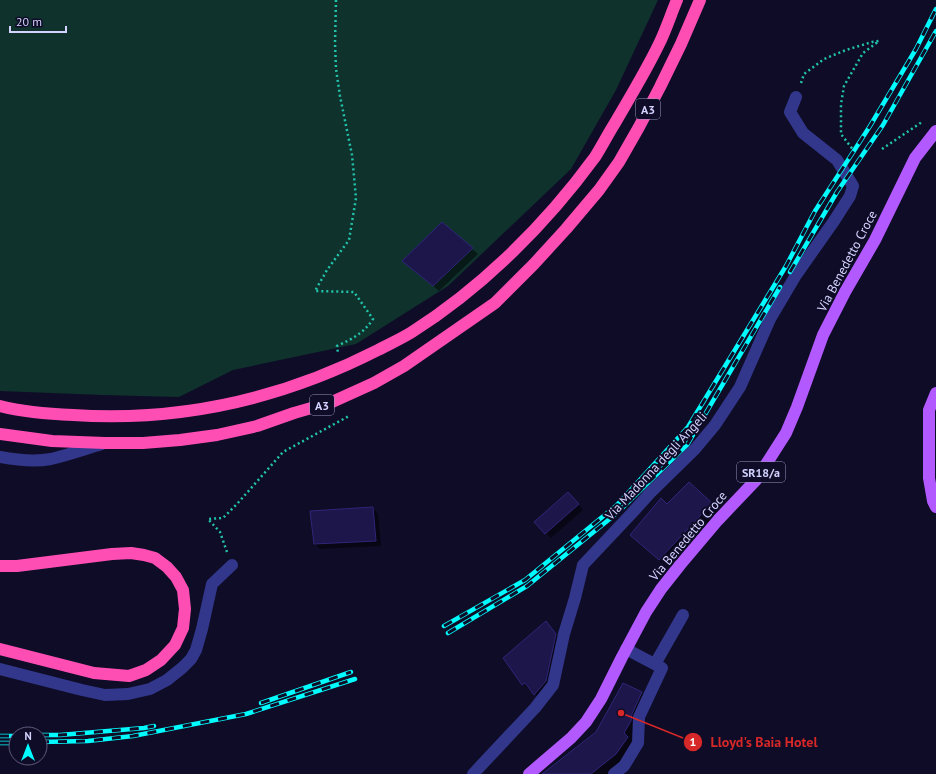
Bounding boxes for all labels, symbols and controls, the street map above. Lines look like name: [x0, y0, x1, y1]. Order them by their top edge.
scale bar: [10, 8, 66, 34]
text: 20 m: [16, 14, 42, 29]
road number: A3: [636, 99, 660, 119]
street label: Via Benedetto Croce: [813, 207, 881, 315]
road number: A3: [310, 395, 334, 415]
street label: Via Madonna degli Angeli: [601, 408, 711, 524]
road number: SR18/a: [737, 462, 785, 482]
street label: Via Benedetto Croce: [645, 488, 731, 585]
north arrow: [8, 726, 48, 766]
text: N: [24, 729, 32, 743]
callout: Lloyd's Baia Hotel: [683, 729, 826, 755]
text: Lloyd's Baia Hotel: [710, 733, 818, 751]
text: 1: [690, 734, 696, 749]

